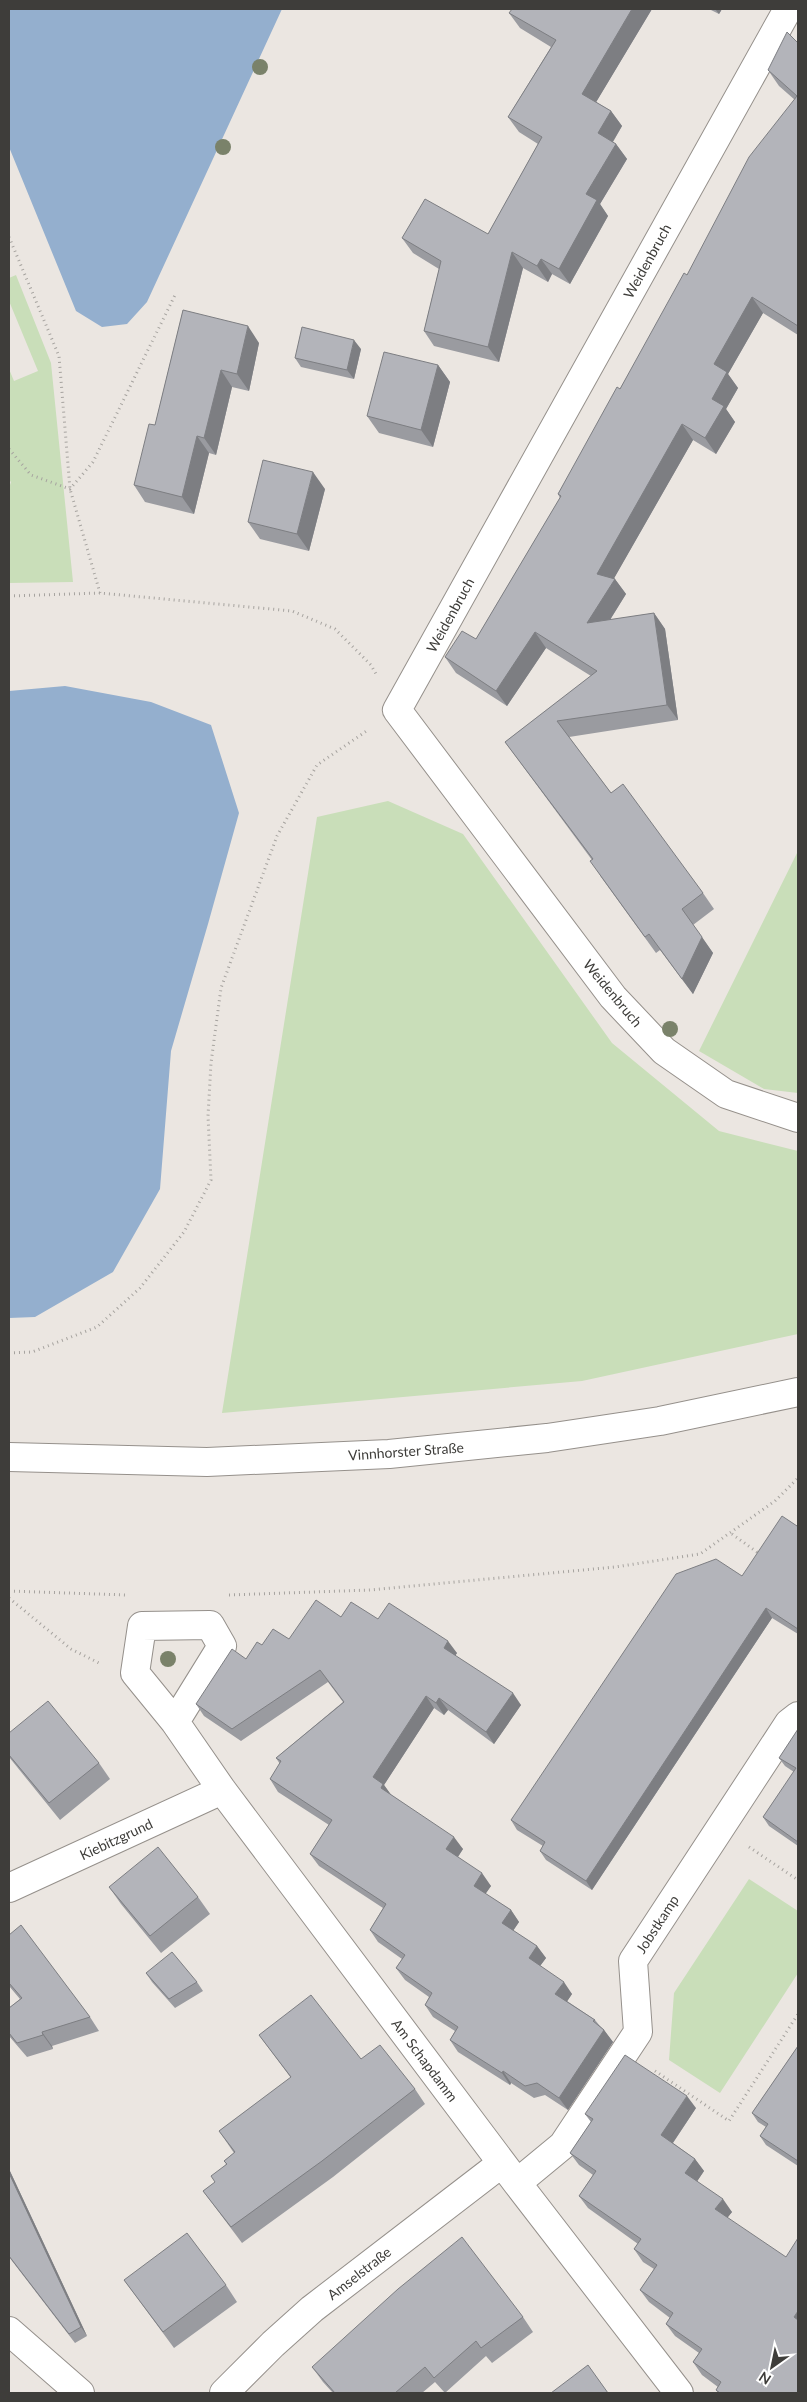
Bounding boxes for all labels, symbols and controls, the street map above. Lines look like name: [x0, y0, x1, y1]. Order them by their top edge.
street label: Weidenbruch: [620, 221, 674, 301]
street label: Weidenbruch: [423, 575, 477, 655]
street label: Weidenbruch: [580, 956, 646, 1030]
street label: Vinnhorster Straße: [348, 1438, 464, 1464]
street label: Kiebitzgrund: [77, 1815, 155, 1863]
street label: Jobstkamp: [632, 1892, 682, 1956]
street label: Am Schapdamm: [388, 2015, 462, 2105]
street label: Amselstraße: [324, 2243, 394, 2303]
north arrow: [747, 2342, 797, 2392]
text: N: [755, 2368, 774, 2388]

